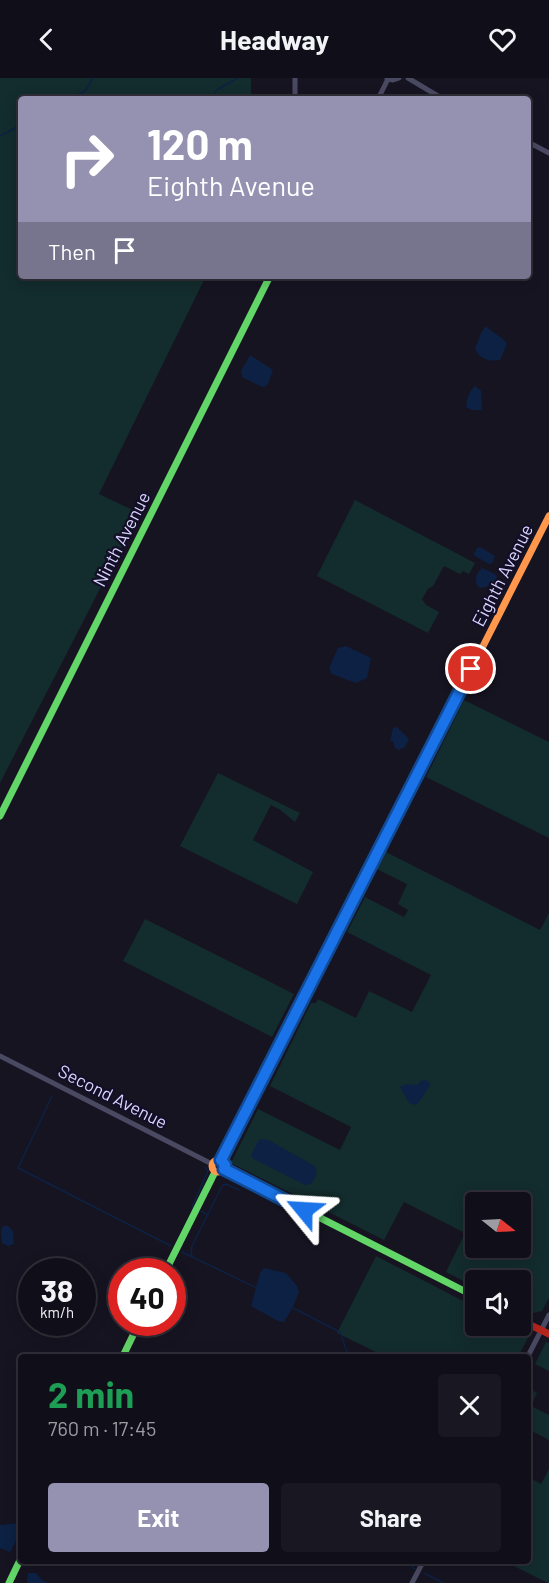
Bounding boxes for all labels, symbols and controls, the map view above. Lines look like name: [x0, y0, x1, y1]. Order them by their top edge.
icon: back: [30, 23, 63, 56]
text: Headway: [220, 23, 329, 55]
icon: heart: [486, 23, 519, 56]
text: 120 m: [147, 118, 253, 168]
icon: right: [48, 120, 126, 198]
text: Eighth Avenue: [147, 169, 315, 201]
icon: arrive: [108, 234, 141, 267]
text: Then: [48, 238, 96, 264]
street label: Ninth Avenue: [88, 488, 154, 590]
street label: Eighth Avenue: [467, 520, 537, 630]
pin: [445, 643, 496, 694]
icon: arrive: [454, 652, 487, 685]
street label: Second Avenue: [55, 1059, 171, 1133]
position arrow: [272, 1178, 336, 1242]
north arrow: [465, 1192, 531, 1258]
map controls: [465, 1192, 531, 1336]
speed limit sign: 40: [108, 1258, 186, 1336]
button: sound: [465, 1270, 531, 1336]
text: 38: [41, 1272, 73, 1308]
text: km/h: [40, 1303, 74, 1321]
text: 2 min: [48, 1372, 134, 1415]
button: close: [438, 1374, 501, 1437]
text: 760 m · 17:45: [48, 1416, 156, 1440]
button: Exit: [48, 1483, 269, 1552]
button: Share: [281, 1483, 501, 1552]

